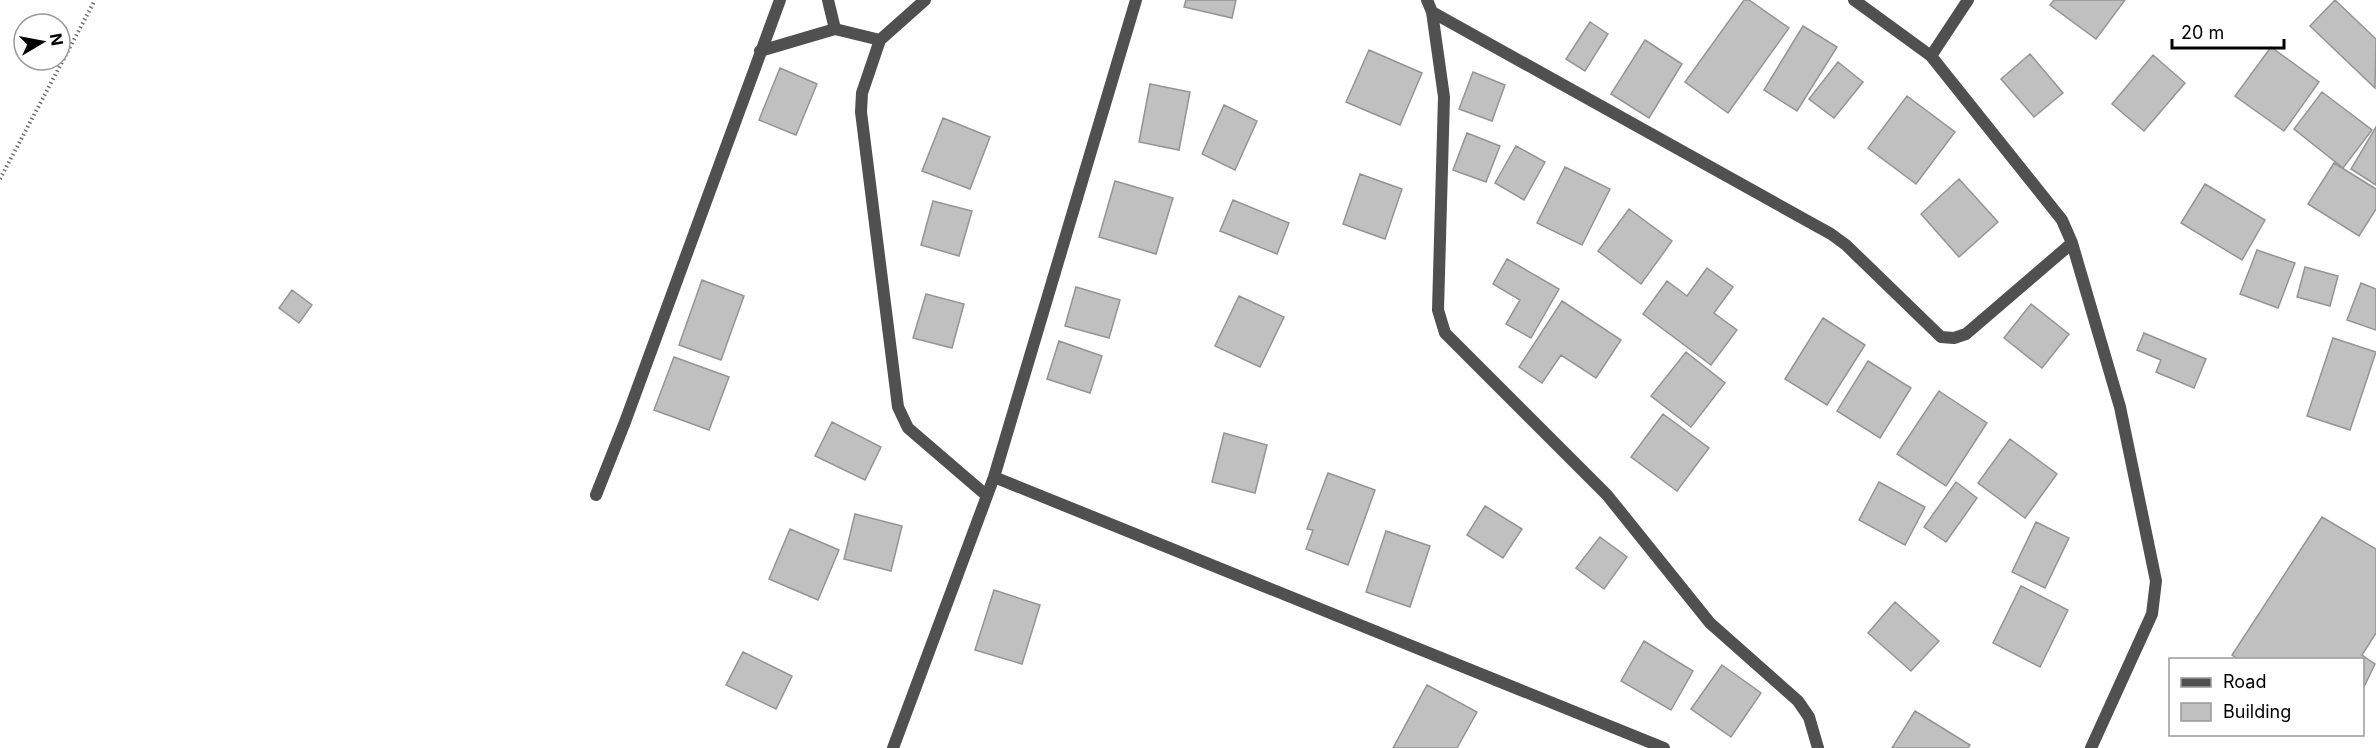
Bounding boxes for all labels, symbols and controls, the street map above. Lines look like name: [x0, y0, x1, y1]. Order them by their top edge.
north arrow: [12, 12, 72, 72]
scale bar: [2172, 12, 2284, 50]
text: 20 m: [2181, 22, 2224, 43]
text: N: [46, 32, 68, 47]
legend: [2169, 658, 2364, 736]
text: Road: [2223, 671, 2266, 692]
text: Building: [2223, 701, 2291, 722]

